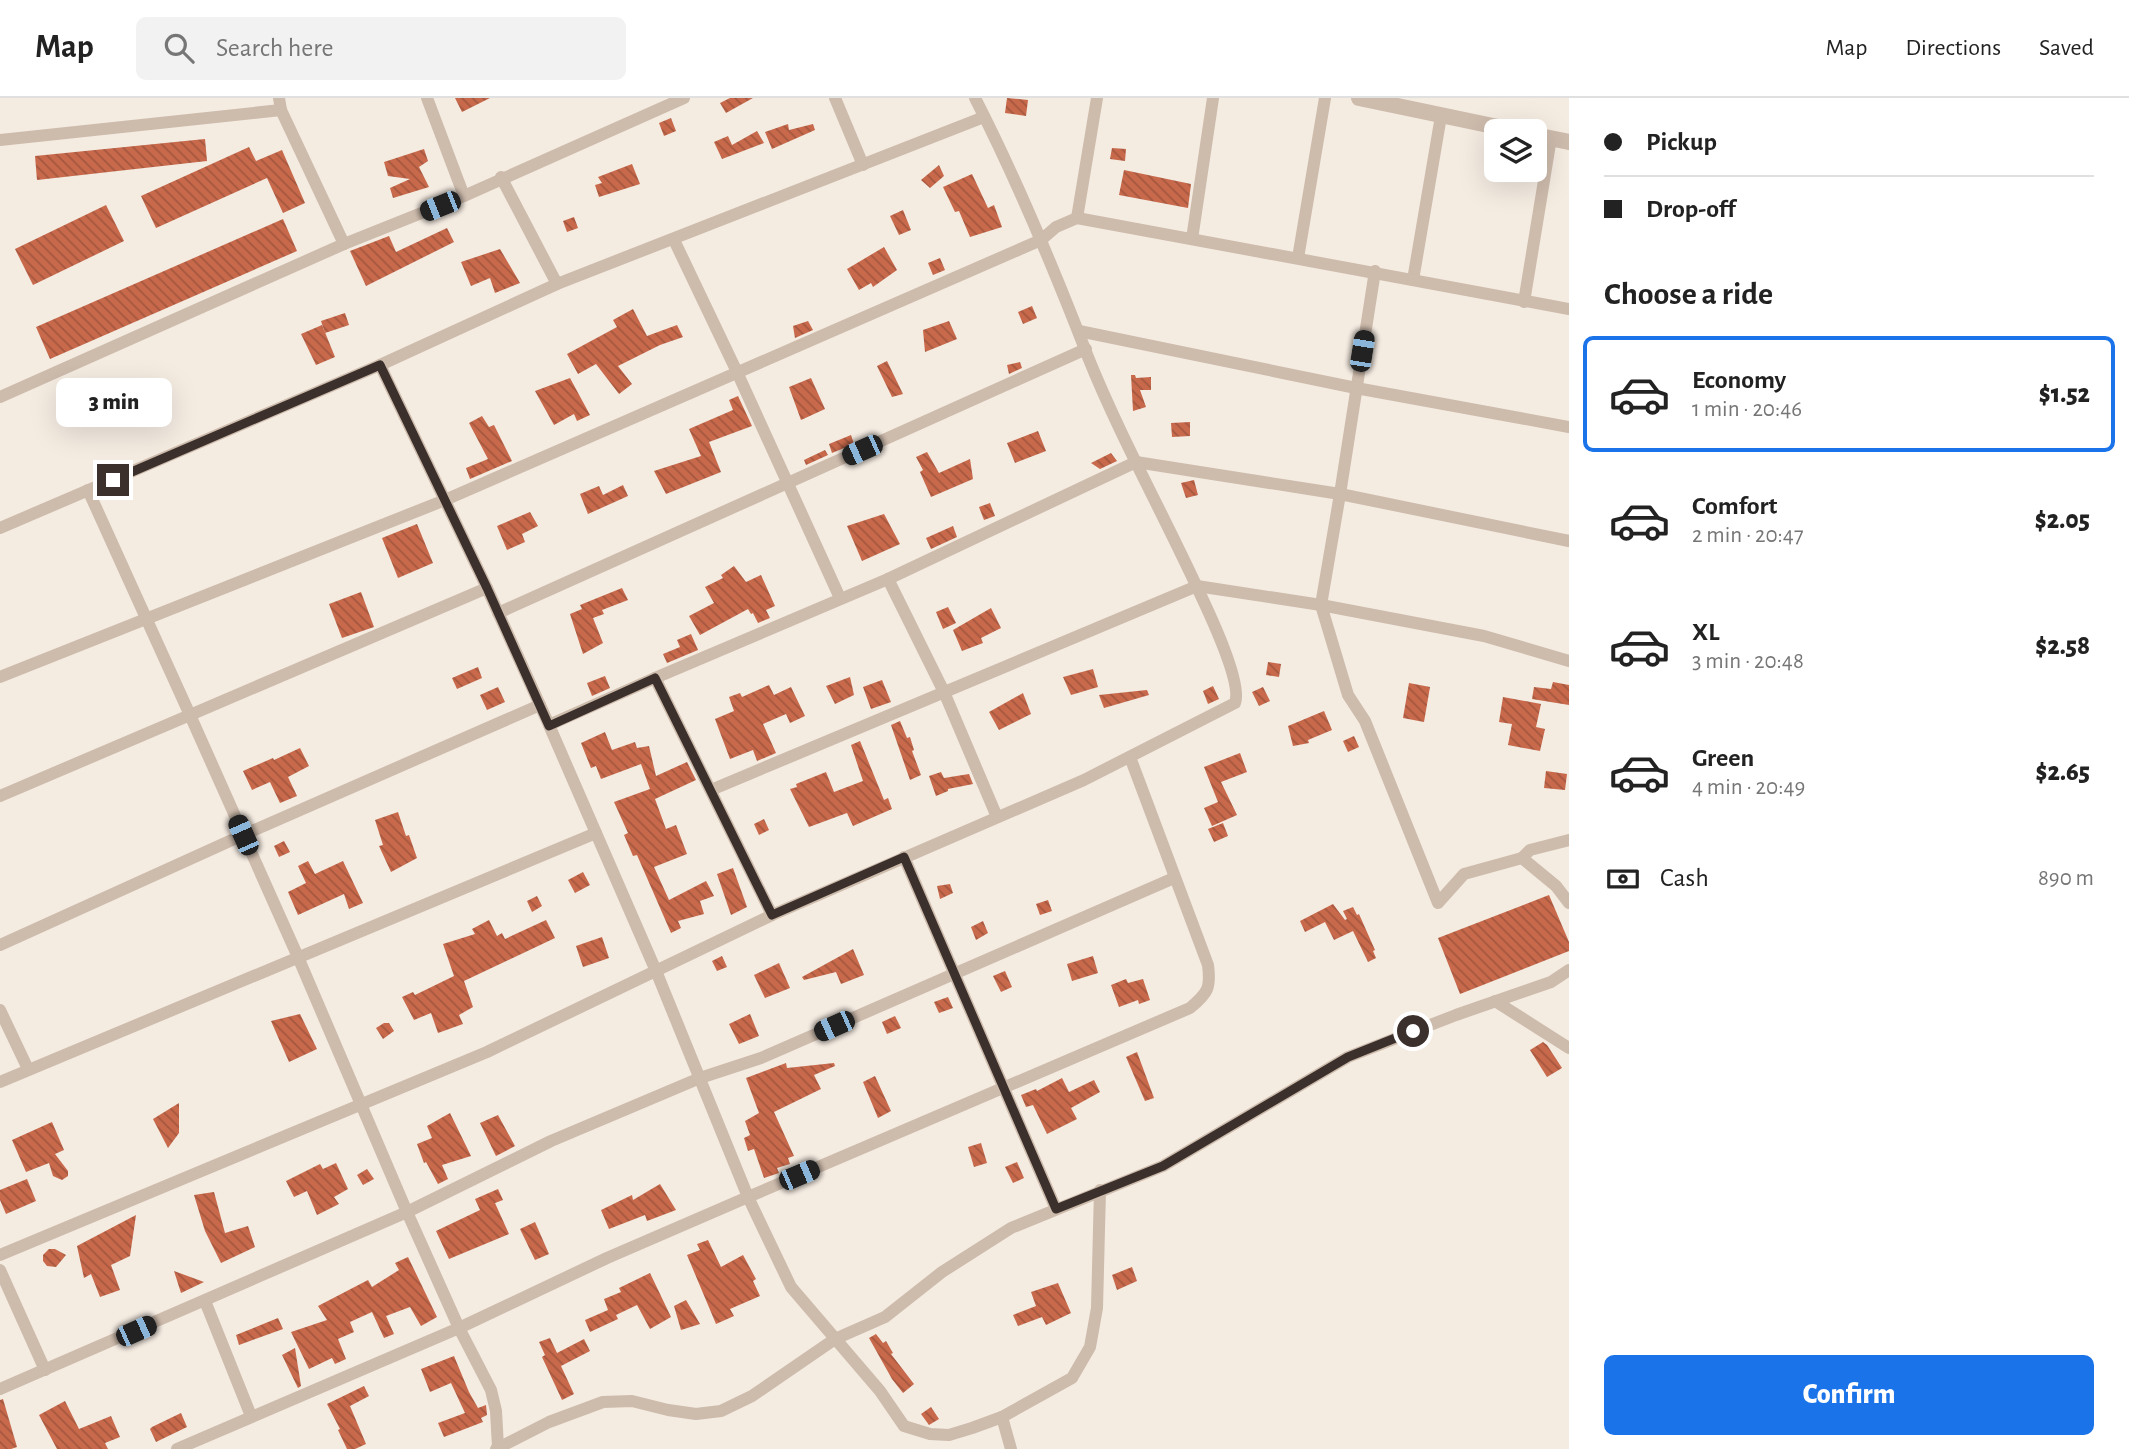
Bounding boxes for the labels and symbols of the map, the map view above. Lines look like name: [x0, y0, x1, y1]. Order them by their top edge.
car: [417, 188, 464, 224]
car: [1349, 329, 1376, 373]
callout: 3 min: [55, 378, 171, 428]
car: [839, 432, 886, 468]
route end: [97, 464, 129, 496]
car: [225, 812, 262, 858]
car: [811, 1008, 858, 1044]
route start: [1397, 1015, 1429, 1047]
car: [776, 1157, 823, 1193]
car: [113, 1313, 160, 1349]

